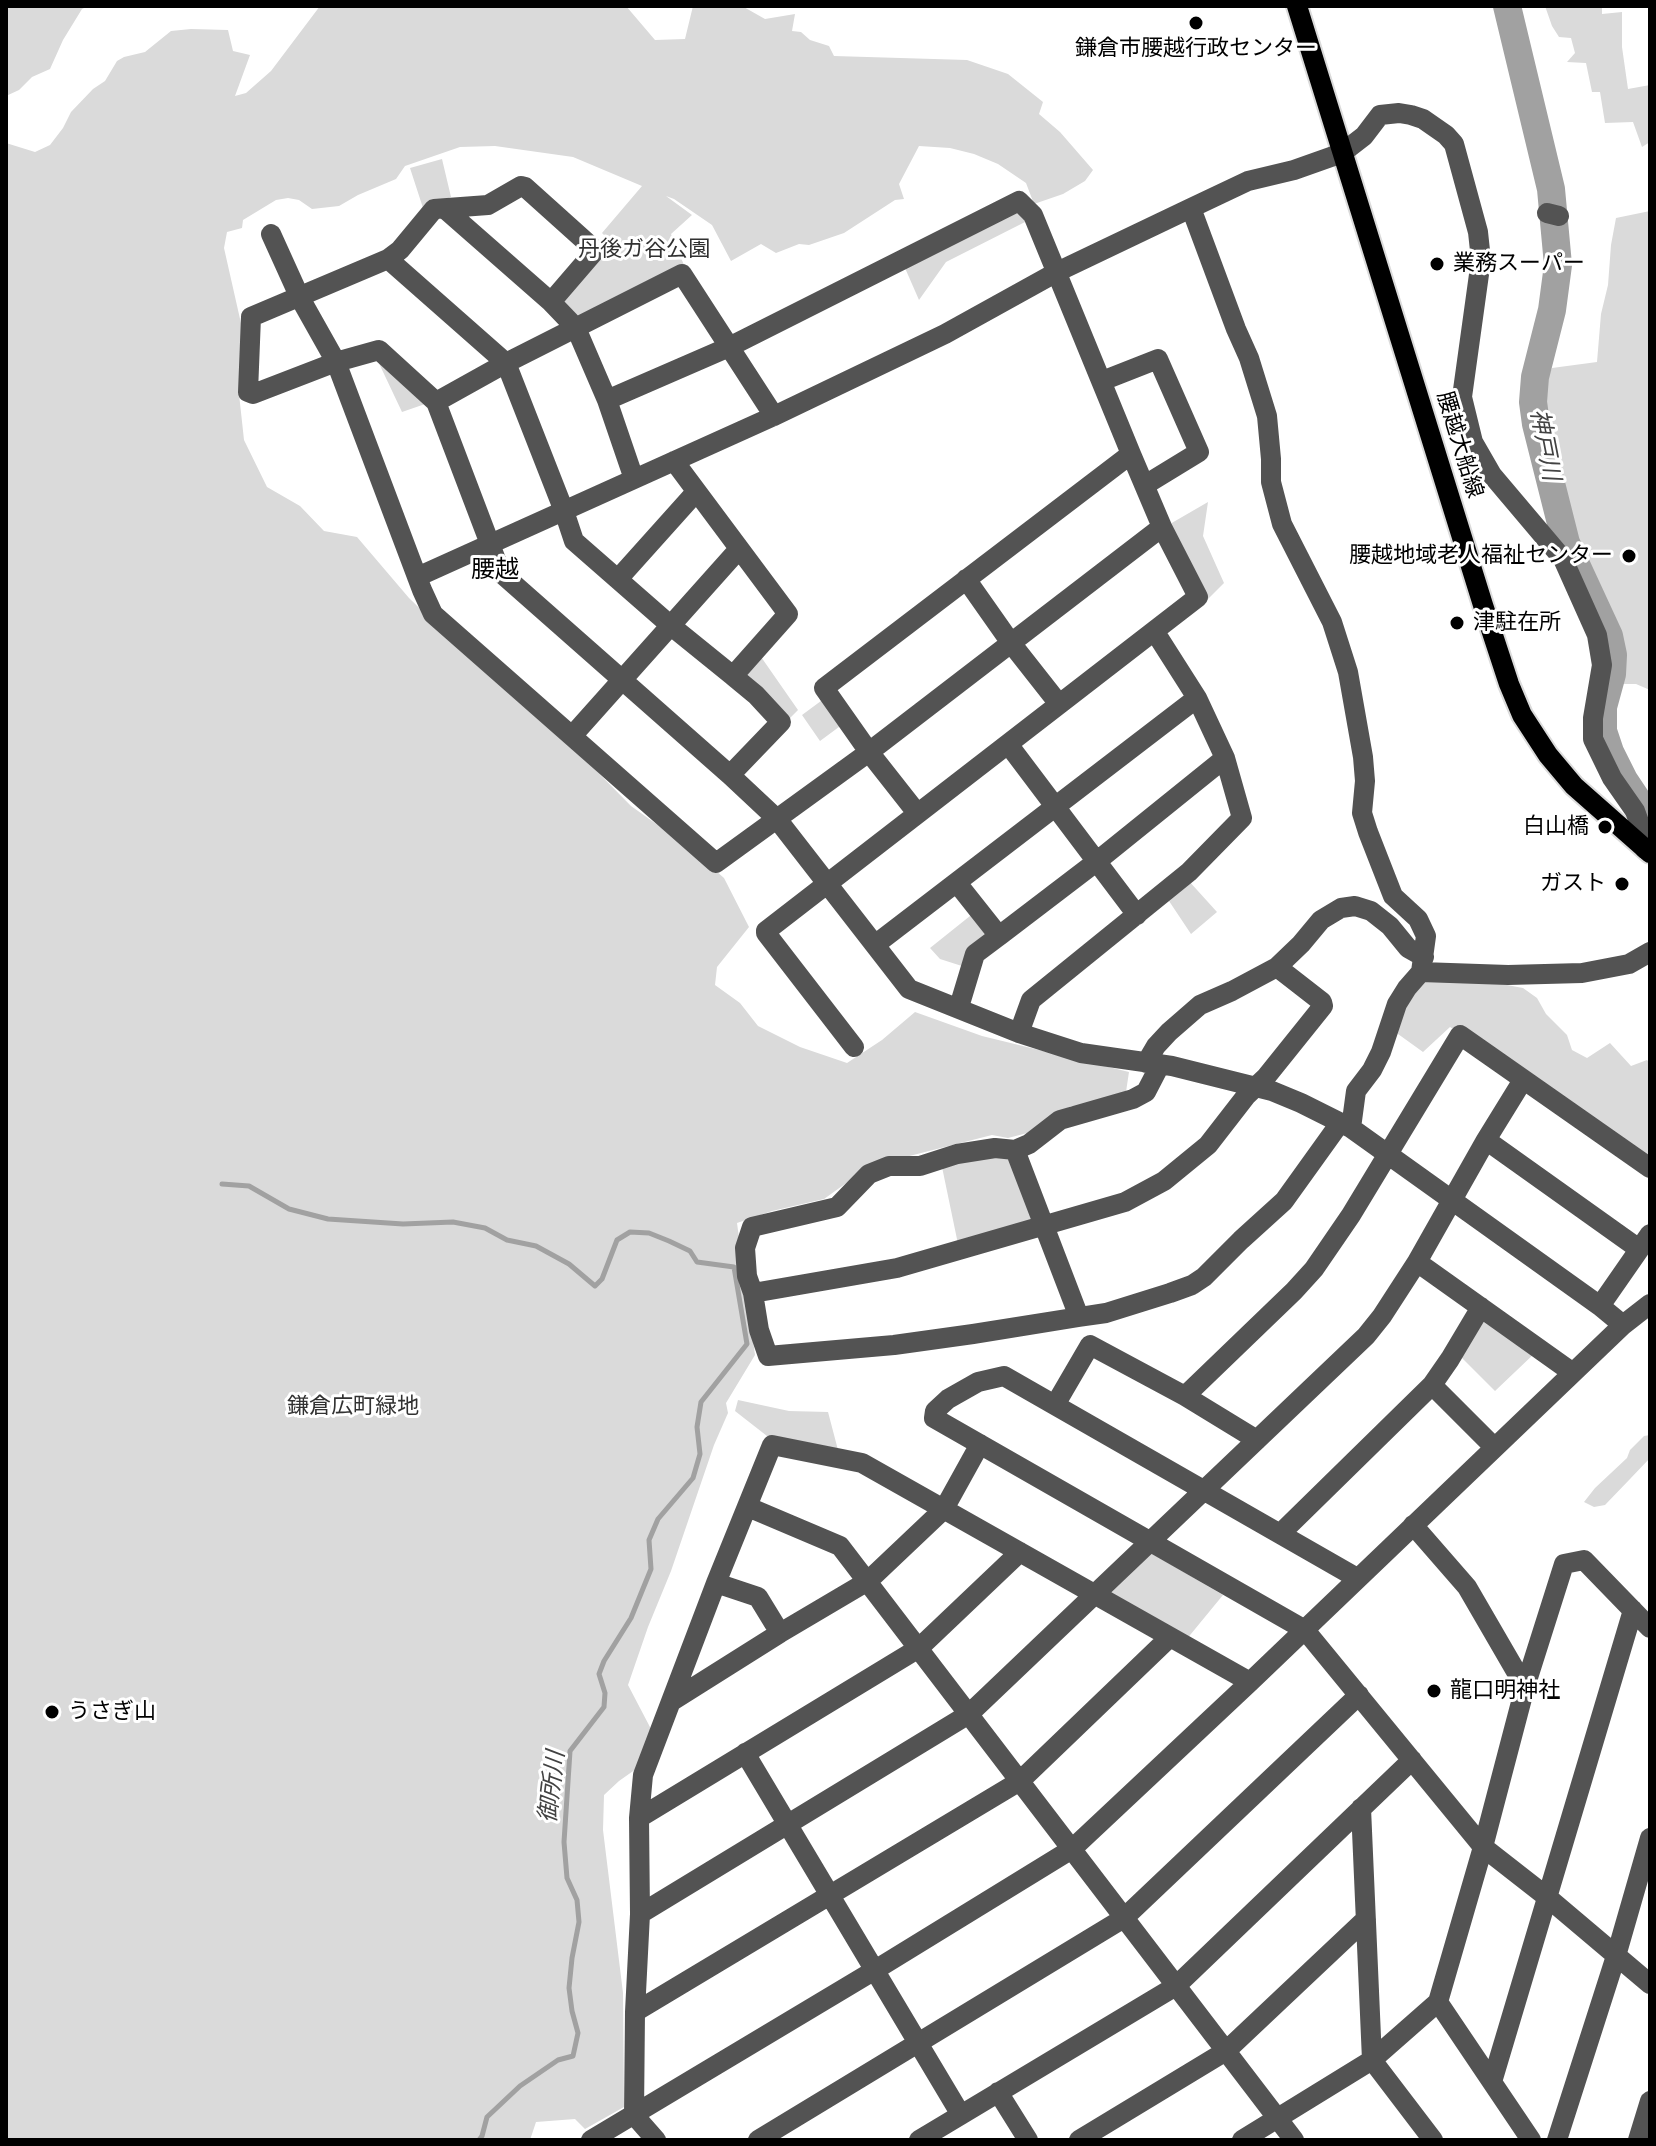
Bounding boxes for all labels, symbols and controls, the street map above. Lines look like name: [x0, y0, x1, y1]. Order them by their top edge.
marker: 鎌倉市腰越行政センター: [1187, 14, 1205, 32]
place label: 鎌倉市腰越行政センター: [1075, 36, 1317, 62]
park label: 丹後ガ谷公園: [578, 237, 710, 263]
place label: 業務スーパー: [1453, 251, 1585, 277]
marker: 業務スーパー: [1428, 255, 1446, 273]
street label: 腰越大船線: [1430, 389, 1488, 501]
water label: 神戸川: [1523, 407, 1565, 483]
place label: 腰越地域老人福祉センター: [1349, 543, 1613, 569]
marker: 腰越地域老人福祉センター: [1620, 547, 1638, 565]
district label: 腰越: [471, 557, 519, 585]
place label: 津駐在所: [1473, 610, 1561, 636]
marker: 津駐在所: [1448, 614, 1466, 632]
place label: 白山橋: [1523, 814, 1589, 840]
marker: 白山橋: [1596, 818, 1614, 836]
place label: ガスト: [1540, 871, 1606, 897]
marker: ガスト: [1613, 875, 1631, 893]
park label: 鎌倉広町緑地: [287, 1394, 419, 1420]
place label: 龍口明神社: [1450, 1678, 1560, 1704]
marker: 龍口明神社: [1425, 1682, 1443, 1700]
place label: うさぎ山: [68, 1699, 156, 1725]
marker: うさぎ山: [43, 1703, 61, 1721]
water label: 御所川: [534, 1750, 572, 1824]

